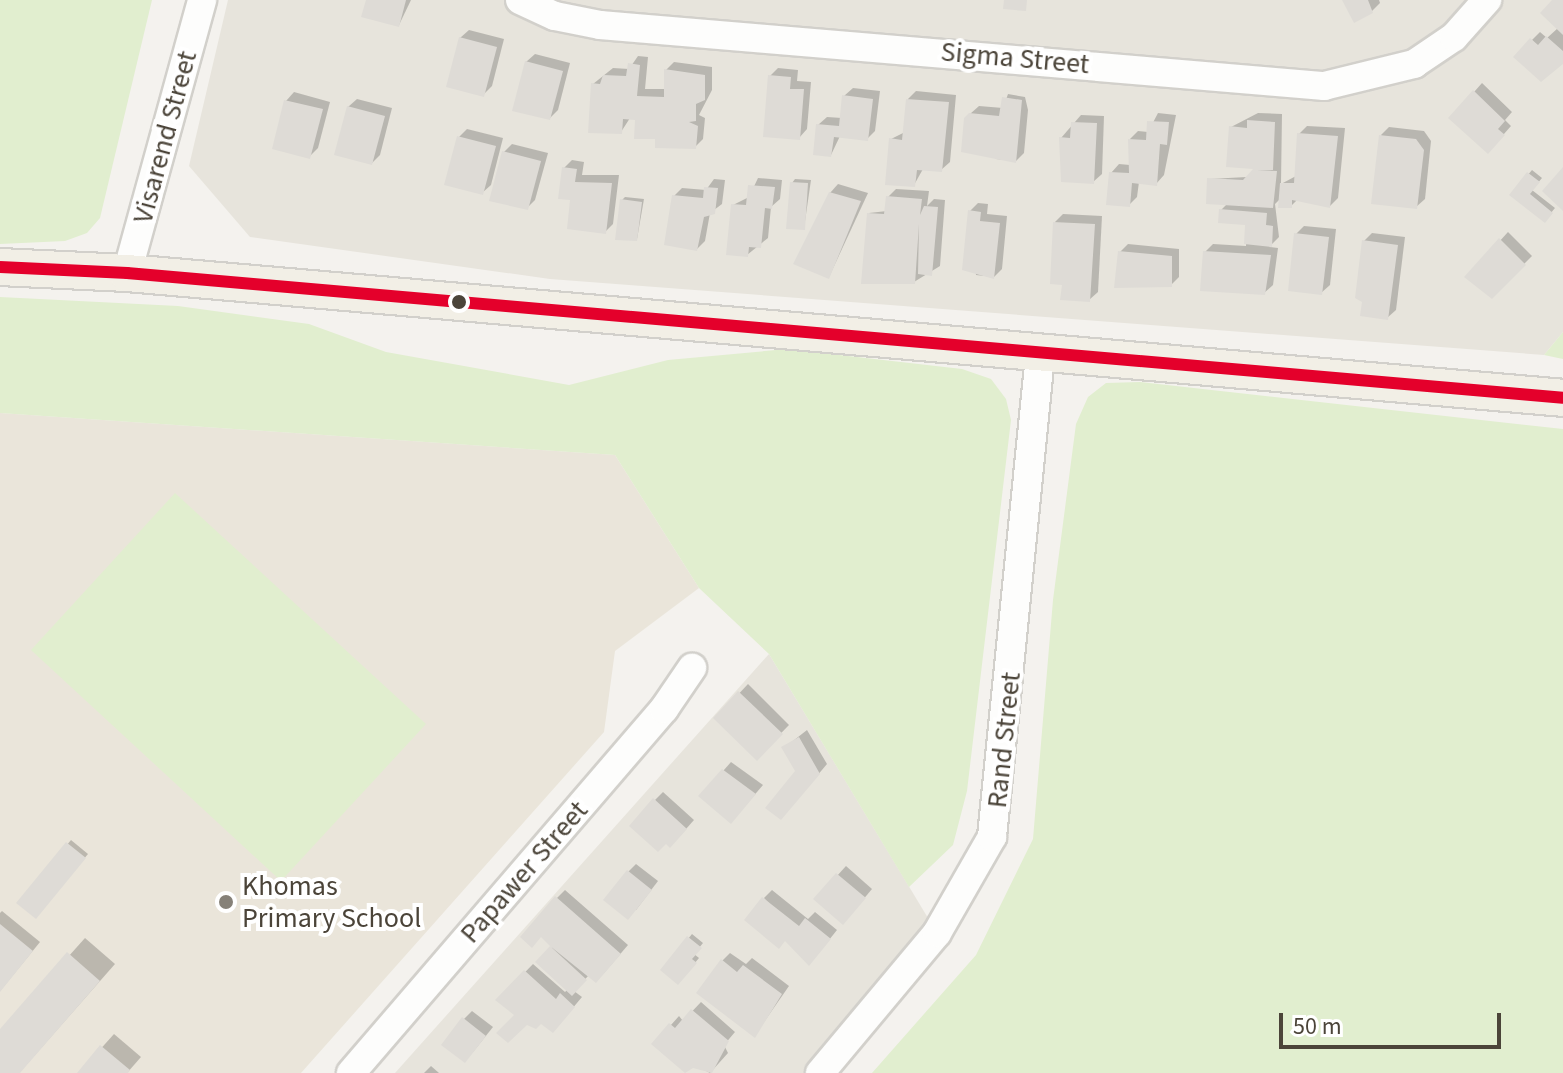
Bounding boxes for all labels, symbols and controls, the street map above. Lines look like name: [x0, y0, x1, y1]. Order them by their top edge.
street label: Sigma Street: [939, 35, 1091, 81]
street label: Visarend Street: [126, 47, 204, 227]
unlabelled marker: [451, 294, 467, 310]
street label: Rand Street: [980, 670, 1028, 810]
street label: Papawer Street: [453, 794, 595, 950]
place label: Khomas Primary School: [242, 869, 421, 935]
marker: Khomas Primary School: [217, 893, 235, 911]
scale bar: [1283, 997, 1505, 1047]
text: 50 m: [1293, 1009, 1342, 1044]

